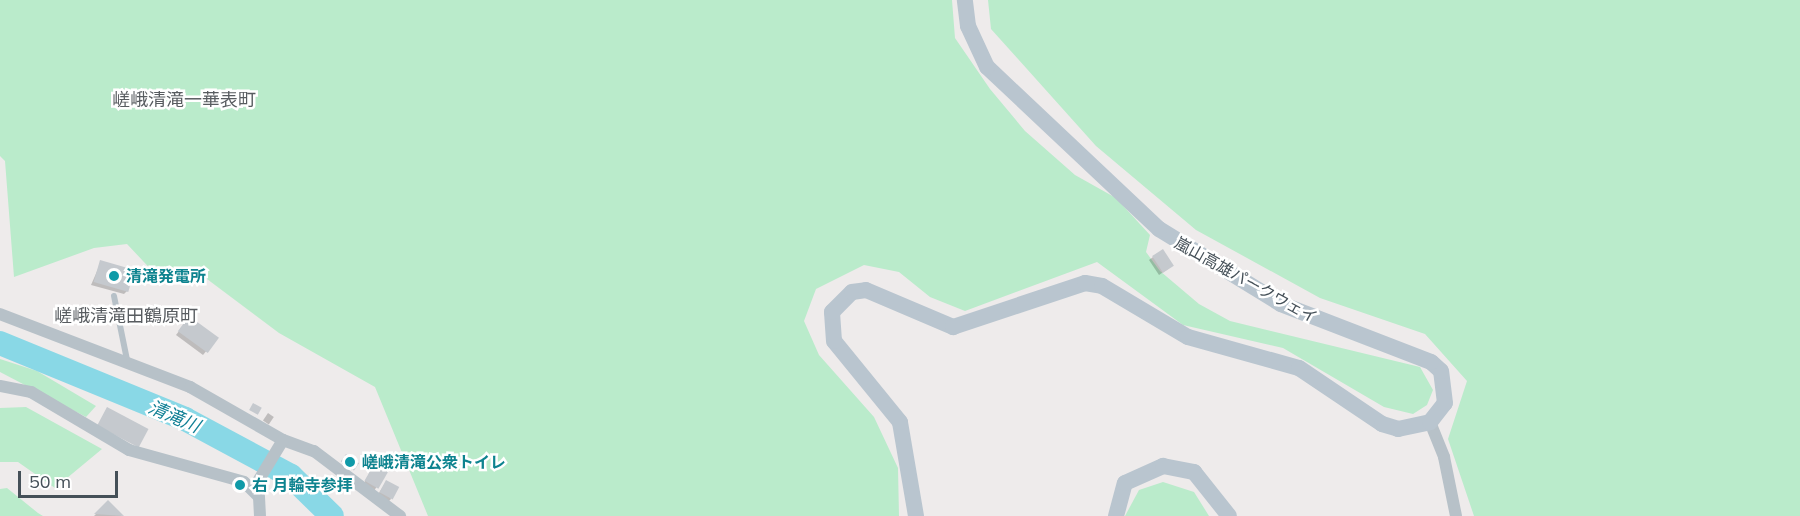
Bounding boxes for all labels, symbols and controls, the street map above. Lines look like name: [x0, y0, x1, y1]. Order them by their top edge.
district label: 嵯峨清滝一華表町: [112, 89, 256, 111]
street label: 嵐山高雄パークウェイ: [1171, 233, 1321, 327]
place label: 清滝発電所: [126, 266, 206, 286]
marker: 清滝発電所: [107, 269, 121, 283]
district label: 嵯峨清滝田鶴原町: [54, 305, 198, 327]
water label: 清滝川: [145, 397, 203, 437]
place label: 嵯峨清滝公衆トイレ: [362, 452, 506, 472]
marker: 嵯峨清滝公衆トイレ: [343, 455, 357, 469]
scale bar: [21, 459, 122, 497]
text: 50 m: [29, 470, 71, 493]
place label: 右 月輪寺参拝: [252, 475, 352, 495]
marker: 右 月輪寺参拝: [233, 478, 247, 492]

